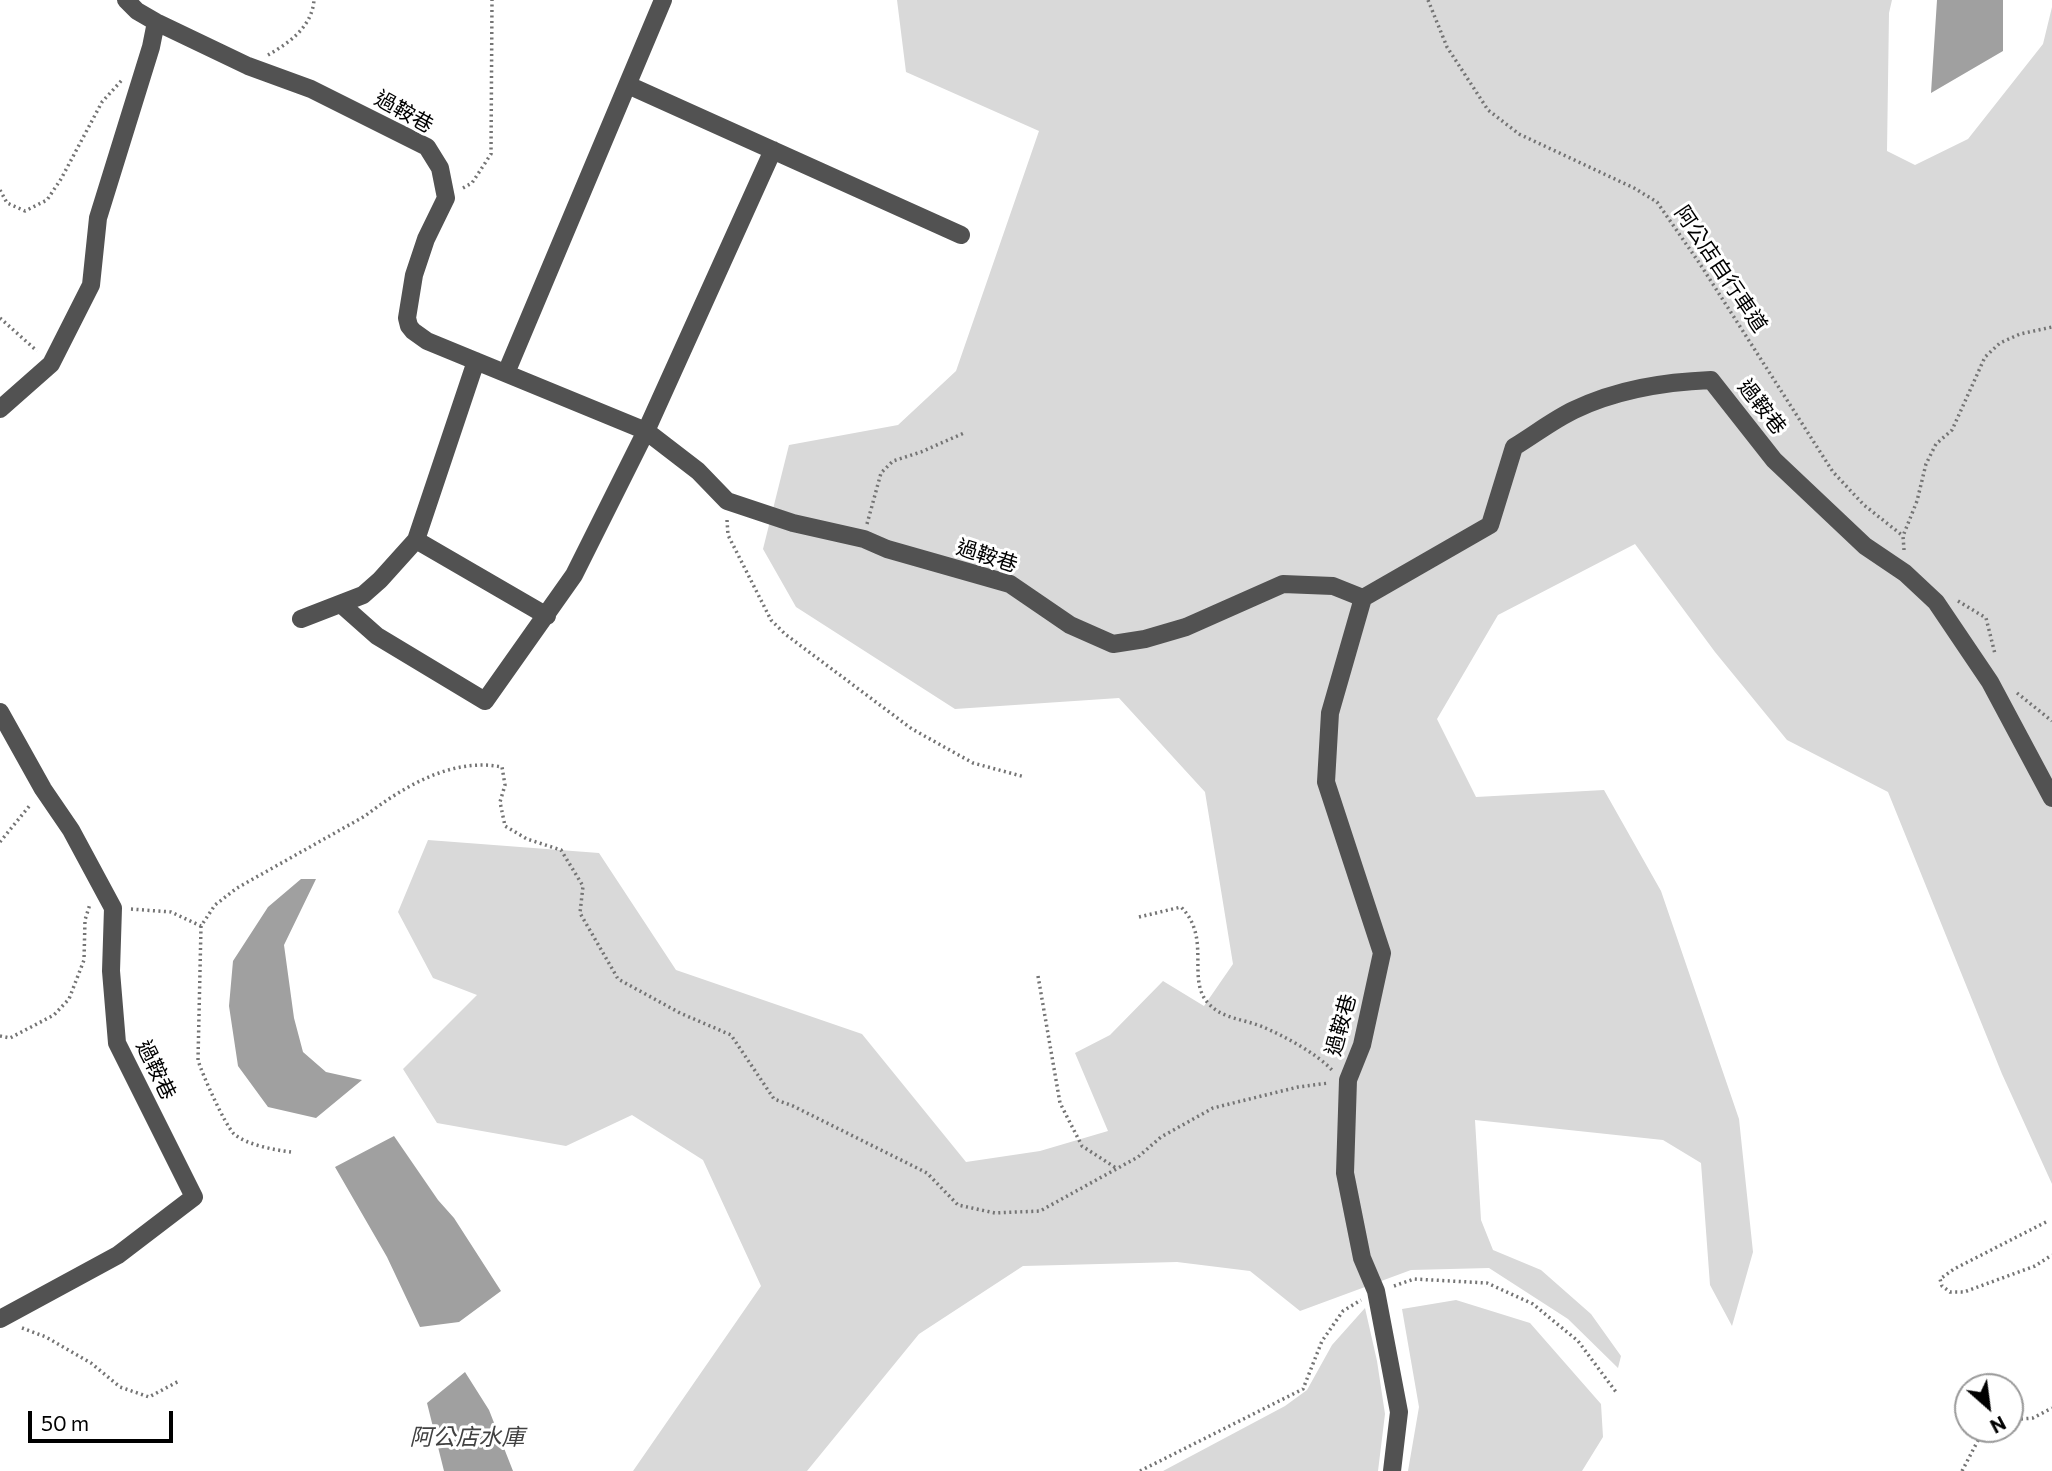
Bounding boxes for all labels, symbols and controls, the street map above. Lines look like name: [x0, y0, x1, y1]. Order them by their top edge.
street label: 過鞍巷: [370, 86, 438, 138]
street label: 阿公店自行車道: [1669, 201, 1773, 337]
street label: 過鞍巷: [1733, 374, 1791, 440]
street label: 過鞍巷: [953, 534, 1021, 578]
street label: 過鞍巷: [1321, 991, 1361, 1059]
street label: 過鞍巷: [131, 1036, 181, 1104]
north arrow: [1954, 1373, 2024, 1443]
scale bar: [32, 1398, 177, 1442]
text: 50 m: [41, 1410, 89, 1435]
text: N: [1986, 1412, 2010, 1439]
water label: 阿公店水庫: [410, 1423, 524, 1451]

